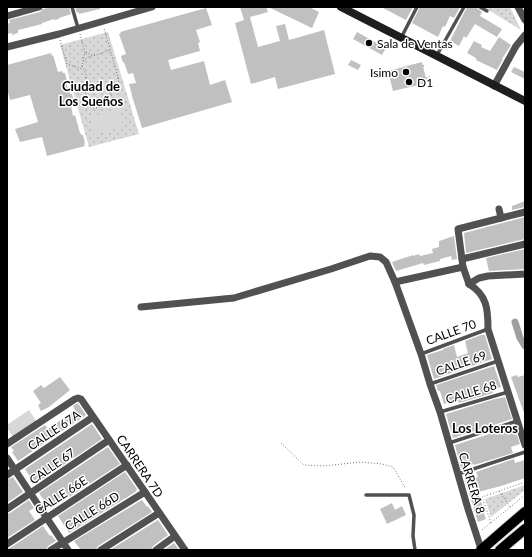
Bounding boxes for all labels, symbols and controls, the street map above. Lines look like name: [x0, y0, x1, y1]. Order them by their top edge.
place label: Sala de Ventas: [377, 36, 453, 51]
marker: Sala de Ventas: [364, 38, 374, 48]
place label: Isimo: [370, 65, 398, 80]
marker: Isimo: [401, 67, 411, 77]
place label: D1: [417, 75, 433, 90]
marker: D1: [404, 77, 414, 87]
district label: Ciudad de Los Sueños: [59, 78, 124, 109]
street label: CALLE 70: [424, 316, 478, 348]
street label: CALLE 69: [434, 347, 488, 379]
street label: CALLE 68: [444, 377, 498, 407]
street label: CALLE 67A: [25, 406, 84, 453]
district label: Los Loteros: [452, 420, 518, 436]
street label: CARRERA 7D: [114, 432, 166, 500]
street label: CALLE 67: [26, 445, 78, 487]
street label: CARRERA 8: [456, 450, 488, 516]
street label: CALLE 66E: [32, 473, 90, 517]
street label: CALLE 66D: [62, 488, 122, 534]

